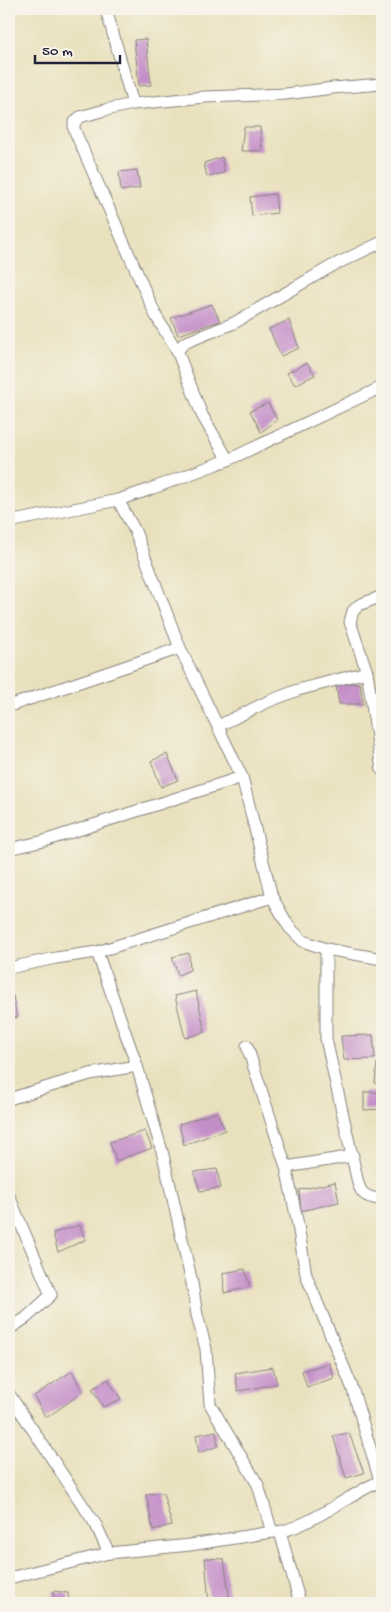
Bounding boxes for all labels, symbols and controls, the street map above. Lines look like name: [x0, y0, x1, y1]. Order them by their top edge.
scale bar: [35, 32, 120, 64]
text: 50 m: [42, 43, 73, 61]

